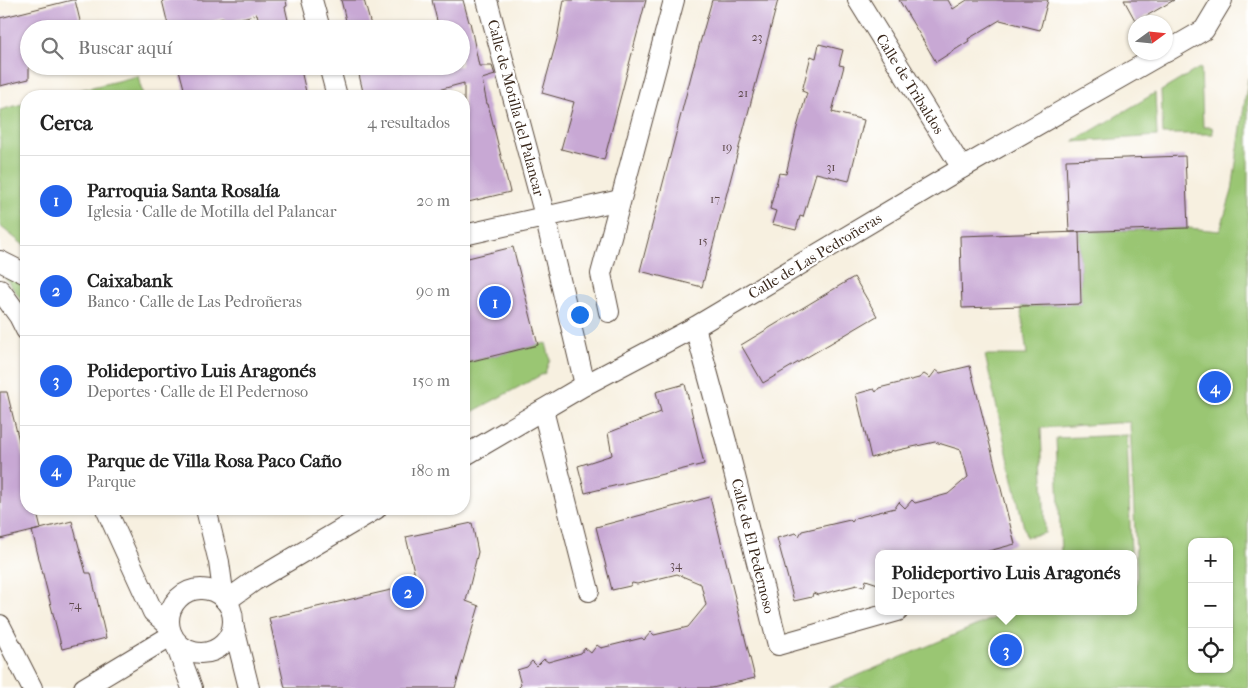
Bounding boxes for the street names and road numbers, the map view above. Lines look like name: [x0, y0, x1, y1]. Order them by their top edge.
street label: Calle de Motilla del Palancar: [484, 18, 548, 199]
street label: Calle de Tribaldos: [872, 31, 948, 138]
street label: Calle de Las Pedroñeras: [745, 209, 885, 303]
street label: Calle de El Pedernoso: [727, 477, 779, 616]

